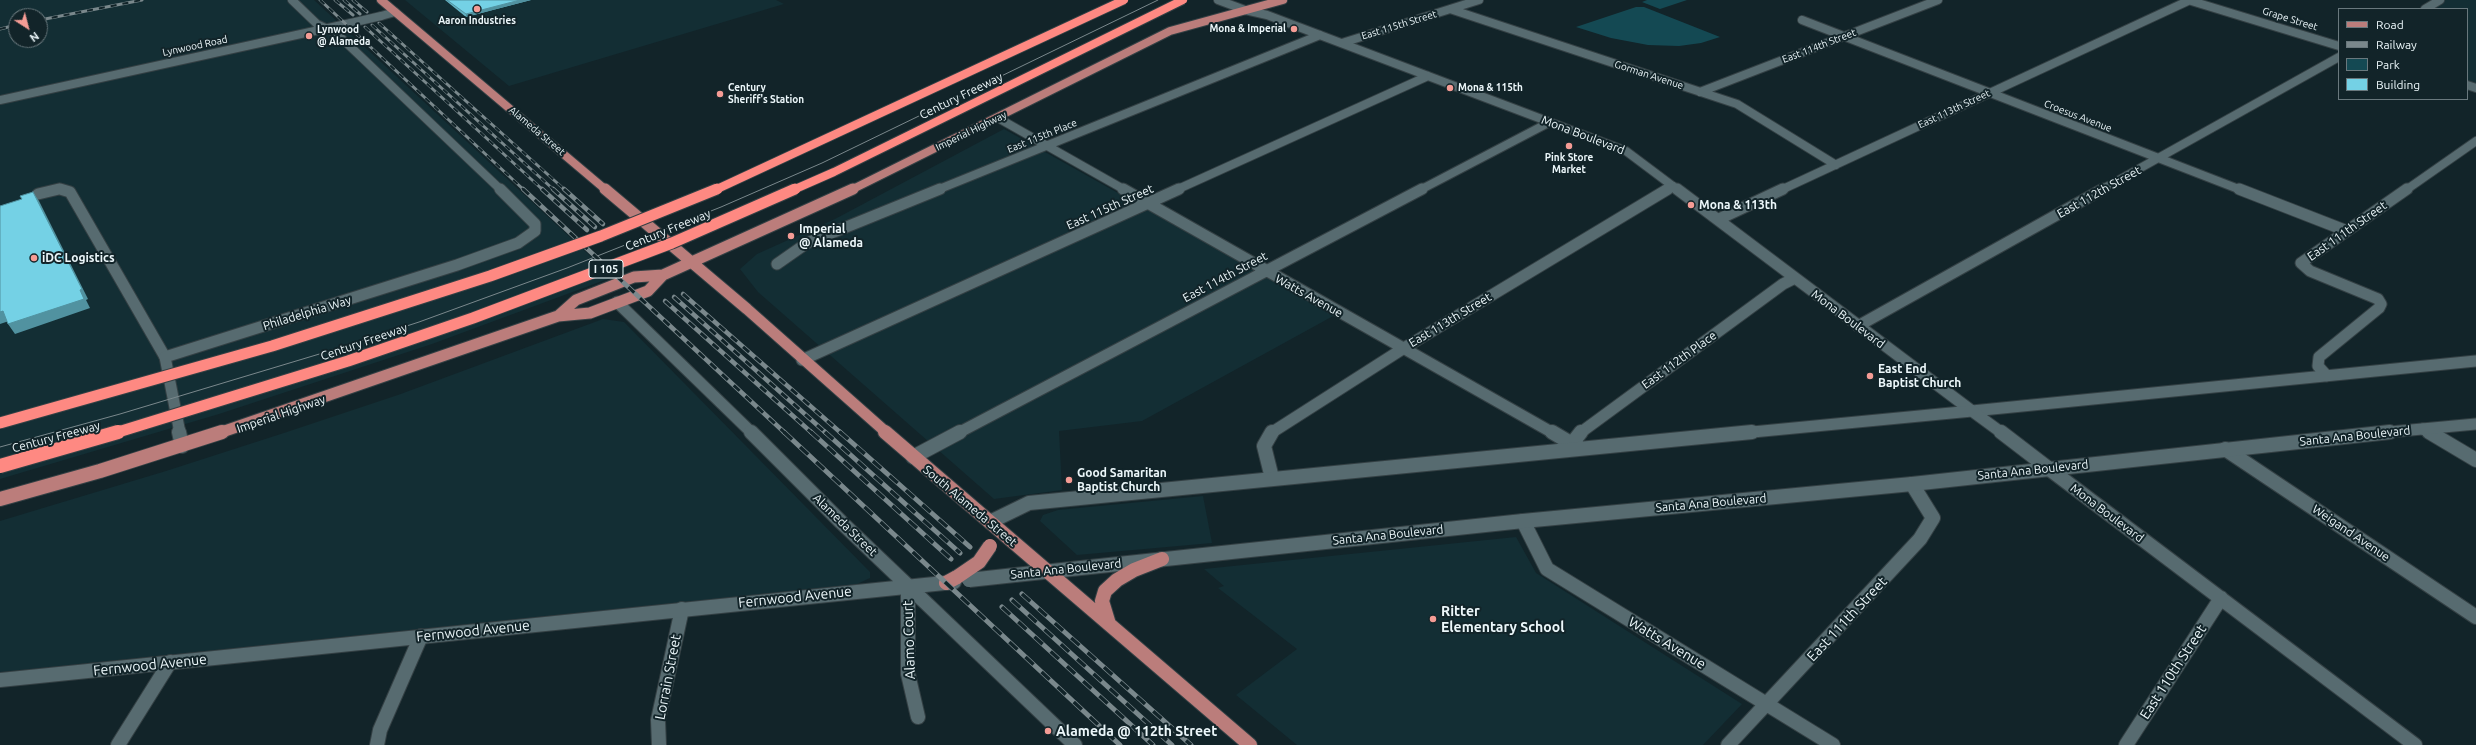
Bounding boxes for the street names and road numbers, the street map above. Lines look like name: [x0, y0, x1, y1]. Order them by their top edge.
street label: Grape Street: [2261, 5, 2319, 33]
street label: East 115th Street: [1360, 8, 1438, 42]
street label: East 114th Street: [1780, 26, 1858, 66]
street label: Lynwood Road: [161, 33, 229, 59]
street label: Gorman Avenue: [1613, 58, 1685, 92]
street label: Century Freeway: [917, 70, 1005, 122]
street label: East 113th Street: [1916, 87, 1992, 131]
street label: Croesus Avenue: [2042, 98, 2114, 134]
street label: Alameda Street: [506, 104, 568, 158]
street label: Imperial Highway: [934, 109, 1008, 153]
street label: Mona Boulevard: [1539, 113, 1627, 157]
street label: East 115th Place: [1005, 117, 1079, 155]
street label: East 112th Street: [2055, 163, 2143, 221]
street label: East 115th Street: [1064, 181, 1156, 233]
street label: East 111th Street: [2304, 198, 2390, 264]
street label: Century Freeway: [623, 206, 713, 254]
street label: East 114th Street: [1180, 249, 1270, 305]
road number: I 105: [589, 260, 623, 278]
street label: Watts Avenue: [1273, 272, 1345, 320]
street label: Mona Boulevard: [1809, 287, 1887, 351]
street label: East 113th Street: [1406, 290, 1494, 350]
street label: Philadelphia Way: [261, 293, 353, 333]
street label: Century Freeway: [319, 320, 409, 364]
street label: East 112th Place: [1639, 328, 1719, 392]
street label: Imperial Highway: [235, 392, 327, 436]
street label: Century Freeway: [10, 418, 102, 456]
street label: Santa Ana Boulevard: [2299, 423, 2411, 449]
street label: Santa Ana Boulevard: [1977, 457, 2089, 483]
street label: South Alameda Street: [920, 463, 1020, 549]
street label: Mona Boulevard: [2068, 481, 2146, 545]
street label: Alameda Street: [810, 491, 880, 559]
street label: Santa Ana Boulevard: [1655, 491, 1767, 515]
street label: Weigand Avenue: [2309, 502, 2393, 564]
street label: Santa Ana Boulevard: [1332, 522, 1444, 548]
street label: Santa Ana Boulevard: [1010, 556, 1122, 582]
street label: East 111th Street: [1804, 573, 1890, 665]
street label: Fernwood Avenue: [737, 583, 853, 611]
street label: Alamo Court: [899, 600, 919, 680]
street label: Watts Avenue: [1625, 613, 1709, 673]
street label: Fernwood Avenue: [415, 617, 531, 645]
street label: East 110th Street: [2136, 622, 2210, 722]
street label: Lorrain Street: [651, 633, 685, 721]
street label: Fernwood Avenue: [92, 651, 208, 679]

